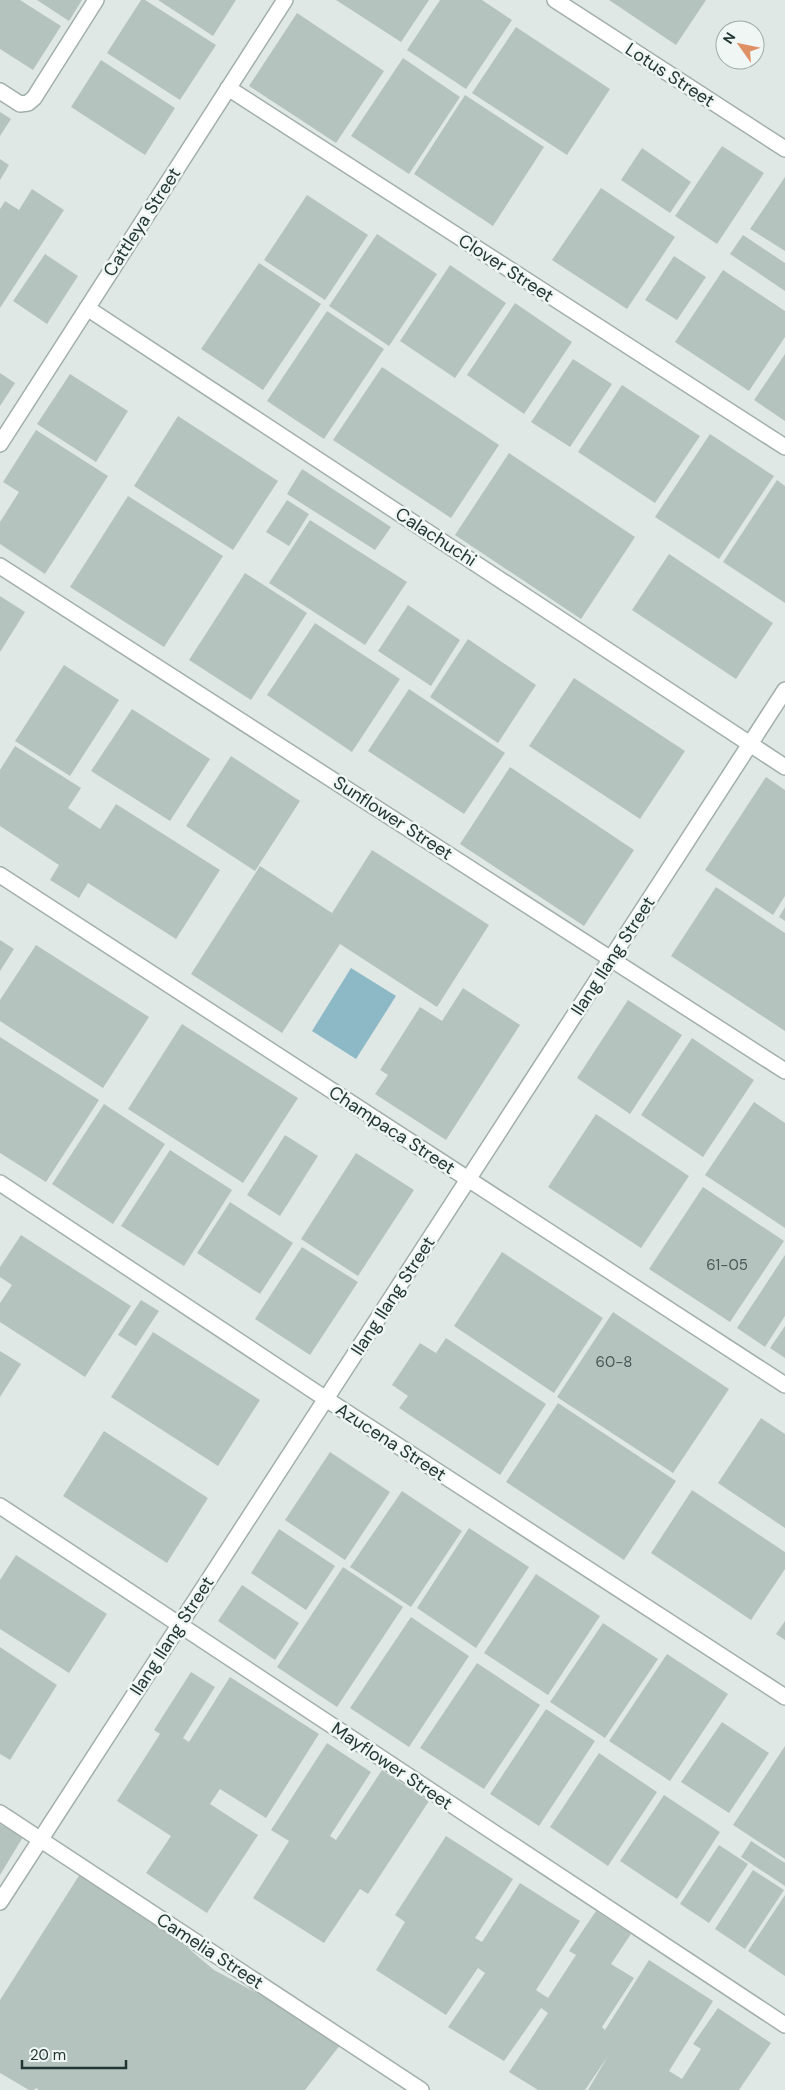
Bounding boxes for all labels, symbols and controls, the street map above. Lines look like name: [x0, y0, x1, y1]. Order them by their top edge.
north arrow: [715, 20, 765, 70]
text: N: [719, 29, 739, 47]
street label: Lotus Street: [621, 37, 719, 113]
street label: Cattleya Street: [98, 163, 186, 281]
street label: Clover Street: [454, 228, 558, 308]
street label: Calachuchi: [391, 502, 481, 572]
street label: Sunflower Street: [329, 770, 457, 866]
street label: Ilang Ilang Street: [566, 892, 660, 1020]
street label: Champaca Street: [324, 1080, 460, 1180]
street label: Ilang Ilang Street: [346, 1232, 440, 1360]
house number: 61-05: [706, 1255, 748, 1275]
house number: 60-8: [596, 1352, 632, 1372]
street label: Azucena Street: [331, 1397, 451, 1487]
street label: Ilang Ilang Street: [125, 1572, 219, 1700]
street label: Mayflower Street: [327, 1717, 457, 1815]
street label: Camelia Street: [152, 1907, 268, 1995]
scale bar: [22, 2038, 126, 2070]
text: 20 m: [30, 2045, 66, 2065]

